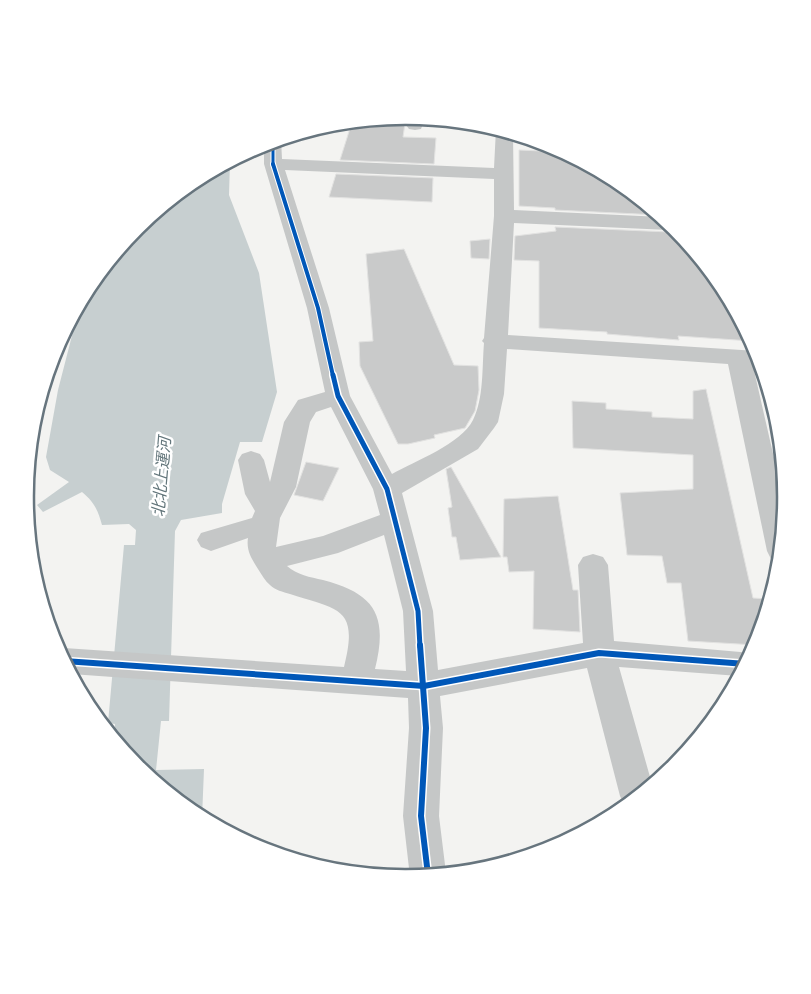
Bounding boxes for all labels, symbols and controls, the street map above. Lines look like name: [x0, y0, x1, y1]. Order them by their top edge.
water label: 北北上運河: [150, 433, 174, 518]

